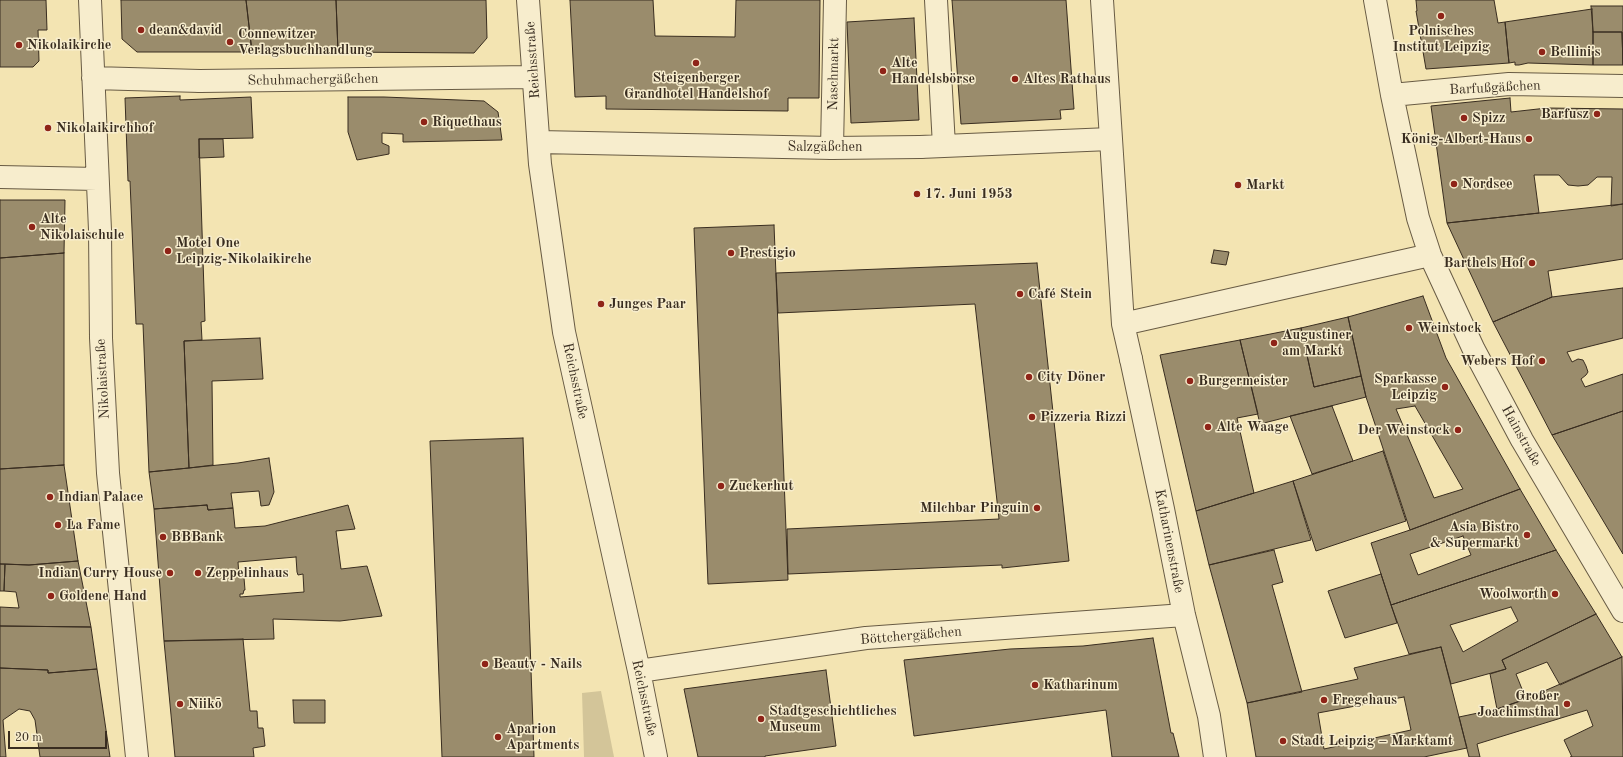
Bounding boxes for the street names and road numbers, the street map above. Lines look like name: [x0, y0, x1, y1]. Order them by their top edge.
street label: Reichsstraße: [522, 21, 544, 99]
street label: Naschmarkt: [825, 37, 843, 111]
street label: Schuhmachergäßchen: [247, 70, 379, 90]
street label: Barfußgäßchen: [1449, 77, 1541, 99]
street label: Salzgäßchen: [787, 139, 863, 155]
street label: Nikolaistraße: [92, 338, 114, 420]
street label: Reichsstraße: [559, 341, 591, 421]
street label: Hainstraße: [1497, 403, 1545, 469]
street label: Katharinenstraße: [1151, 488, 1187, 594]
street label: Böttchergäßchen: [860, 623, 962, 649]
street label: Reichsstraße: [628, 658, 660, 738]

